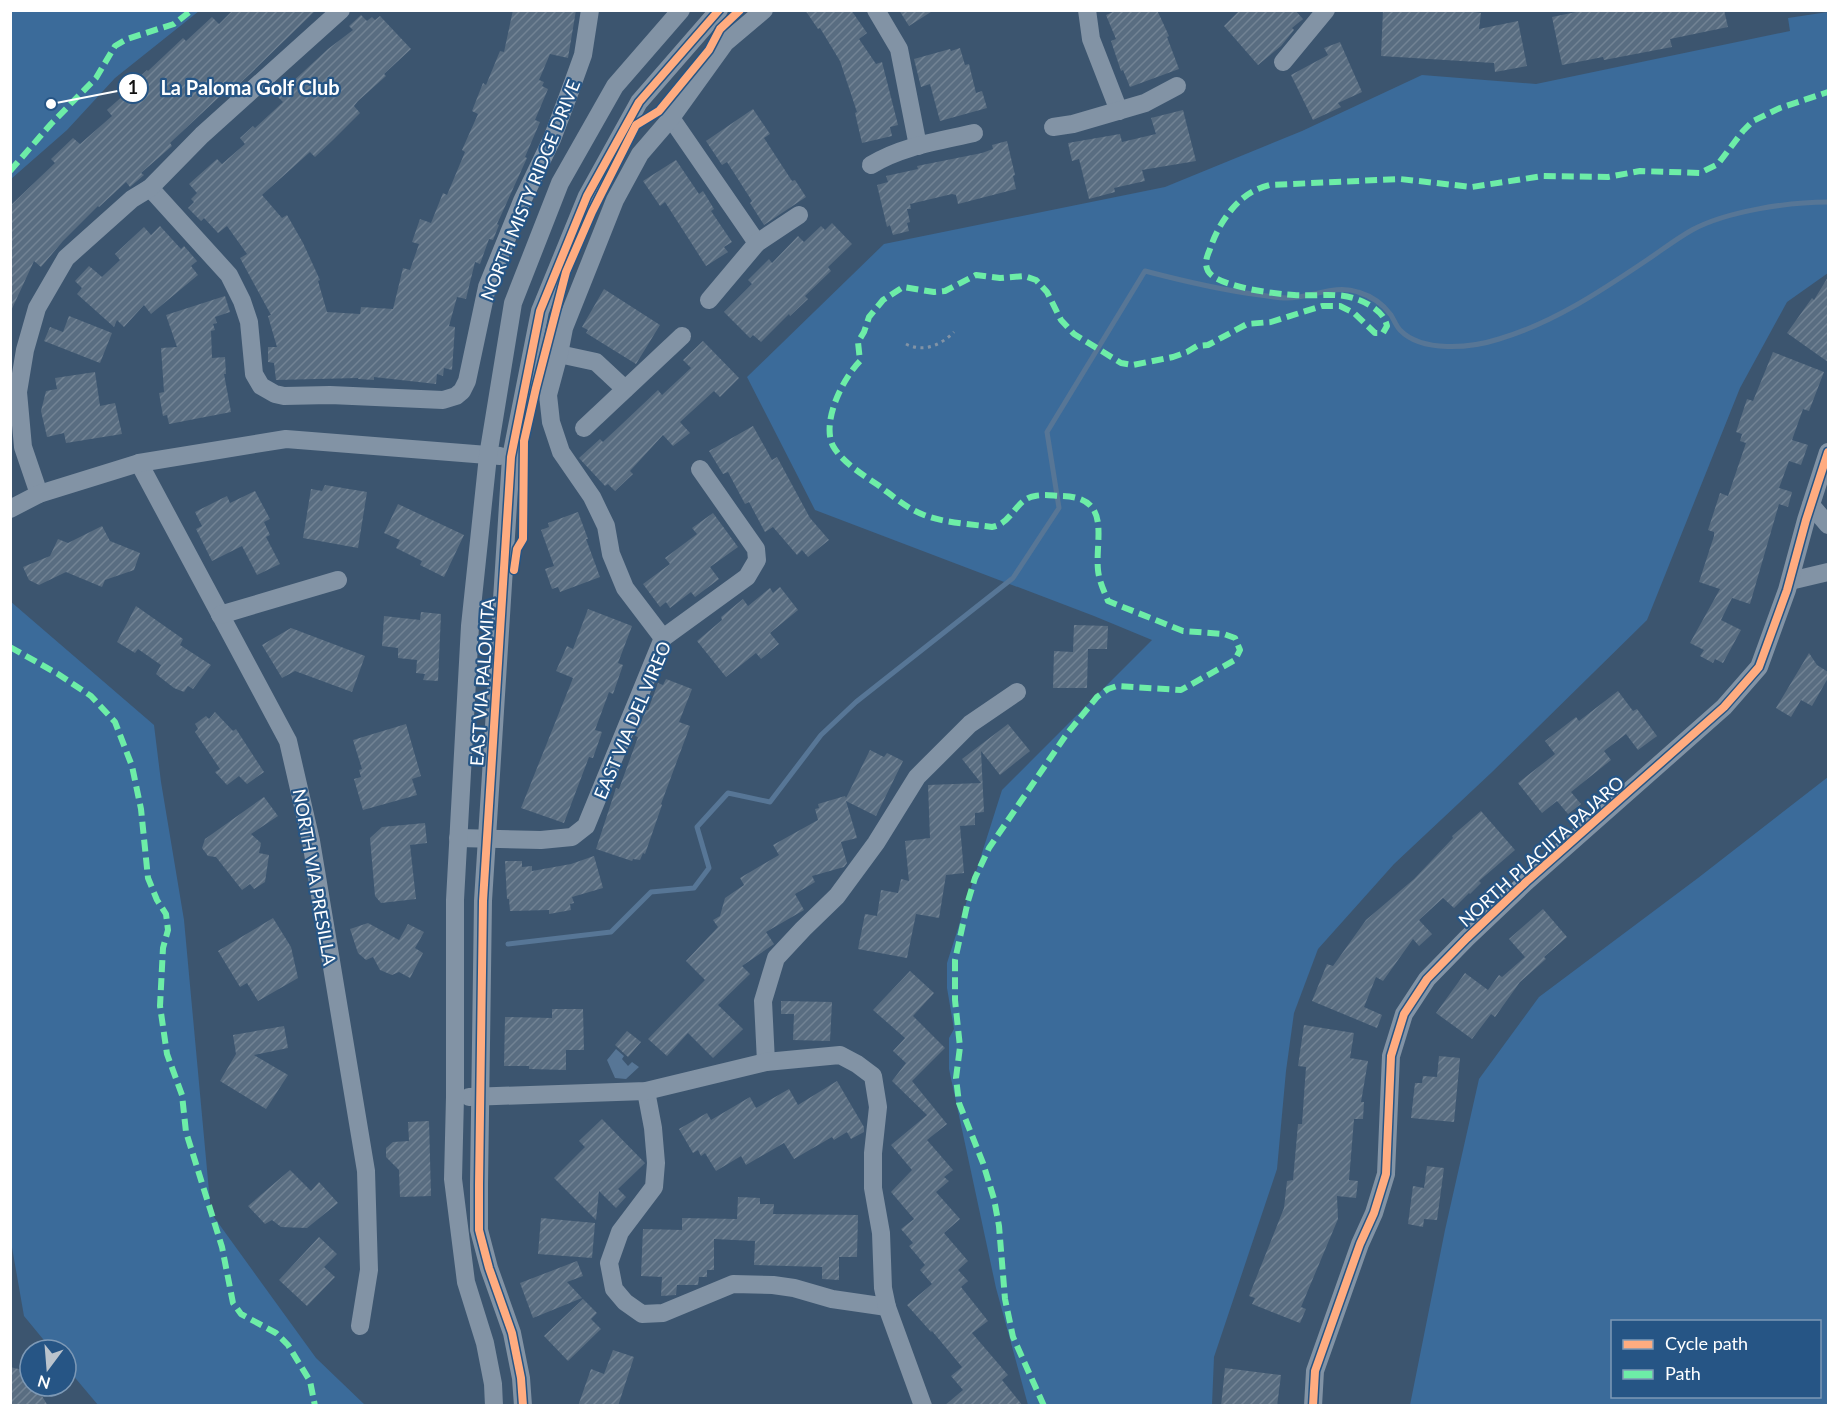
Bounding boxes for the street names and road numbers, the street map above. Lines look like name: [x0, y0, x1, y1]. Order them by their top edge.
street label: NORTH MISTY RIDGE DRIVE: [476, 76, 584, 304]
street label: EAST VIA PALOMITA: [465, 596, 499, 767]
street label: EAST VIA DEL VIREO: [589, 638, 675, 802]
street label: NORTH PLACIITA PAJARO: [1454, 771, 1628, 931]
street label: NORTH VIA PRESILLA: [289, 787, 341, 968]

